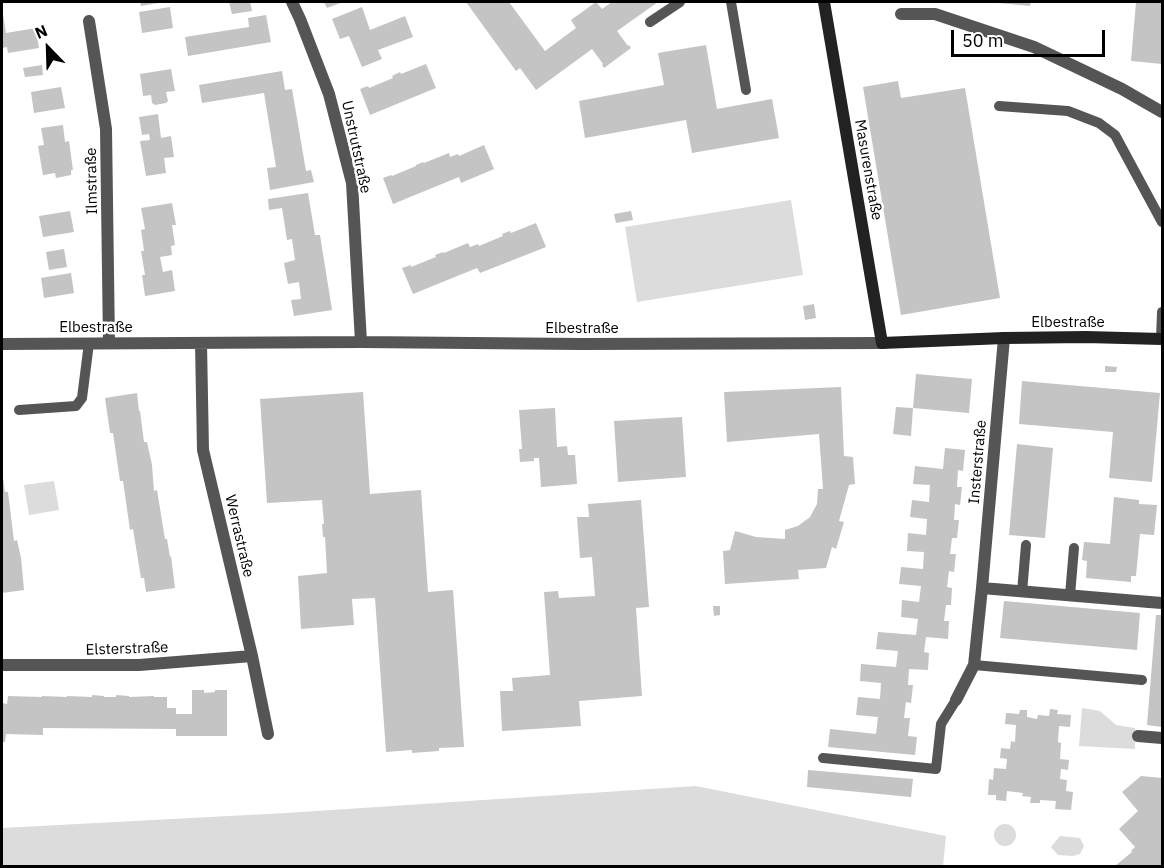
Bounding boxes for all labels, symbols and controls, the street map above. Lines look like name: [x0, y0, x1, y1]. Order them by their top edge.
north arrow: [18, 18, 78, 78]
scale bar: [954, 18, 1108, 56]
text: N: [32, 20, 50, 43]
text: 50 m: [962, 29, 1004, 52]
street label: Unstrutstraße: [337, 99, 375, 195]
street label: Masurenstraße: [850, 118, 886, 222]
street label: Ilmstraße: [82, 147, 102, 215]
street label: Elbestraße: [1031, 314, 1105, 332]
street label: Elbestraße: [59, 319, 133, 337]
street label: Elbestraße: [545, 320, 619, 338]
street label: Insterstraße: [965, 419, 991, 505]
street label: Werrastraße: [221, 493, 257, 579]
street label: Elsterstraße: [85, 639, 169, 659]

